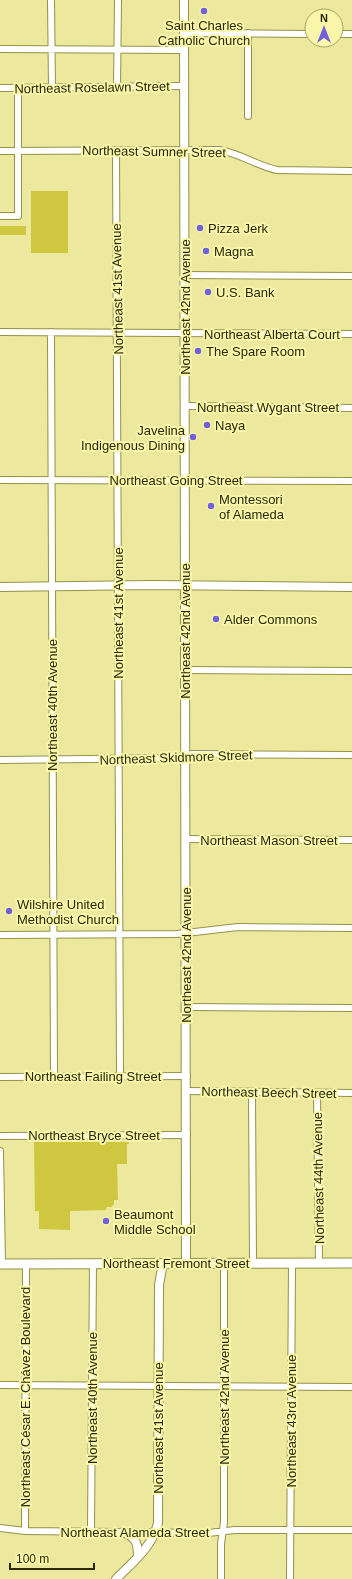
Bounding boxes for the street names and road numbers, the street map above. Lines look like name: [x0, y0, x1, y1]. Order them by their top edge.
street label: Northeast Roselawn Street: [14, 79, 170, 96]
street label: Northeast Sumner Street: [82, 143, 226, 160]
street label: Northeast 41st Avenue: [109, 223, 126, 355]
street label: Northeast 42nd Avenue: [178, 239, 193, 375]
street label: Northeast Alberta Court: [204, 327, 340, 342]
street label: Northeast Wygant Street: [197, 400, 339, 415]
street label: Northeast Going Street: [110, 473, 243, 488]
street label: Northeast 41st Avenue: [111, 547, 126, 679]
street label: Northeast 42nd Avenue: [178, 563, 193, 699]
street label: Northeast 40th Avenue: [45, 639, 60, 771]
street label: Northeast Skidmore Street: [99, 747, 253, 768]
street label: Northeast Mason Street: [200, 833, 338, 848]
street label: Northeast 42nd Avenue: [179, 887, 194, 1023]
street label: Northeast Failing Street: [25, 1069, 162, 1084]
street label: Northeast Beech Street: [201, 1084, 337, 1101]
street label: Northeast 44th Avenue: [310, 1112, 327, 1244]
street label: Northeast Bryce Street: [28, 1128, 160, 1143]
street label: Northeast Fremont Street: [103, 1256, 250, 1271]
street label: Northeast César E. Chávez Boulevard: [18, 1287, 33, 1507]
street label: Northeast 42nd Avenue: [217, 1329, 232, 1465]
street label: Northeast 40th Avenue: [85, 1332, 100, 1464]
street label: Northeast 43rd Avenue: [284, 1355, 299, 1487]
street label: Northeast 41st Avenue: [151, 1362, 166, 1494]
street label: Northeast Alameda Street: [61, 1525, 210, 1540]

